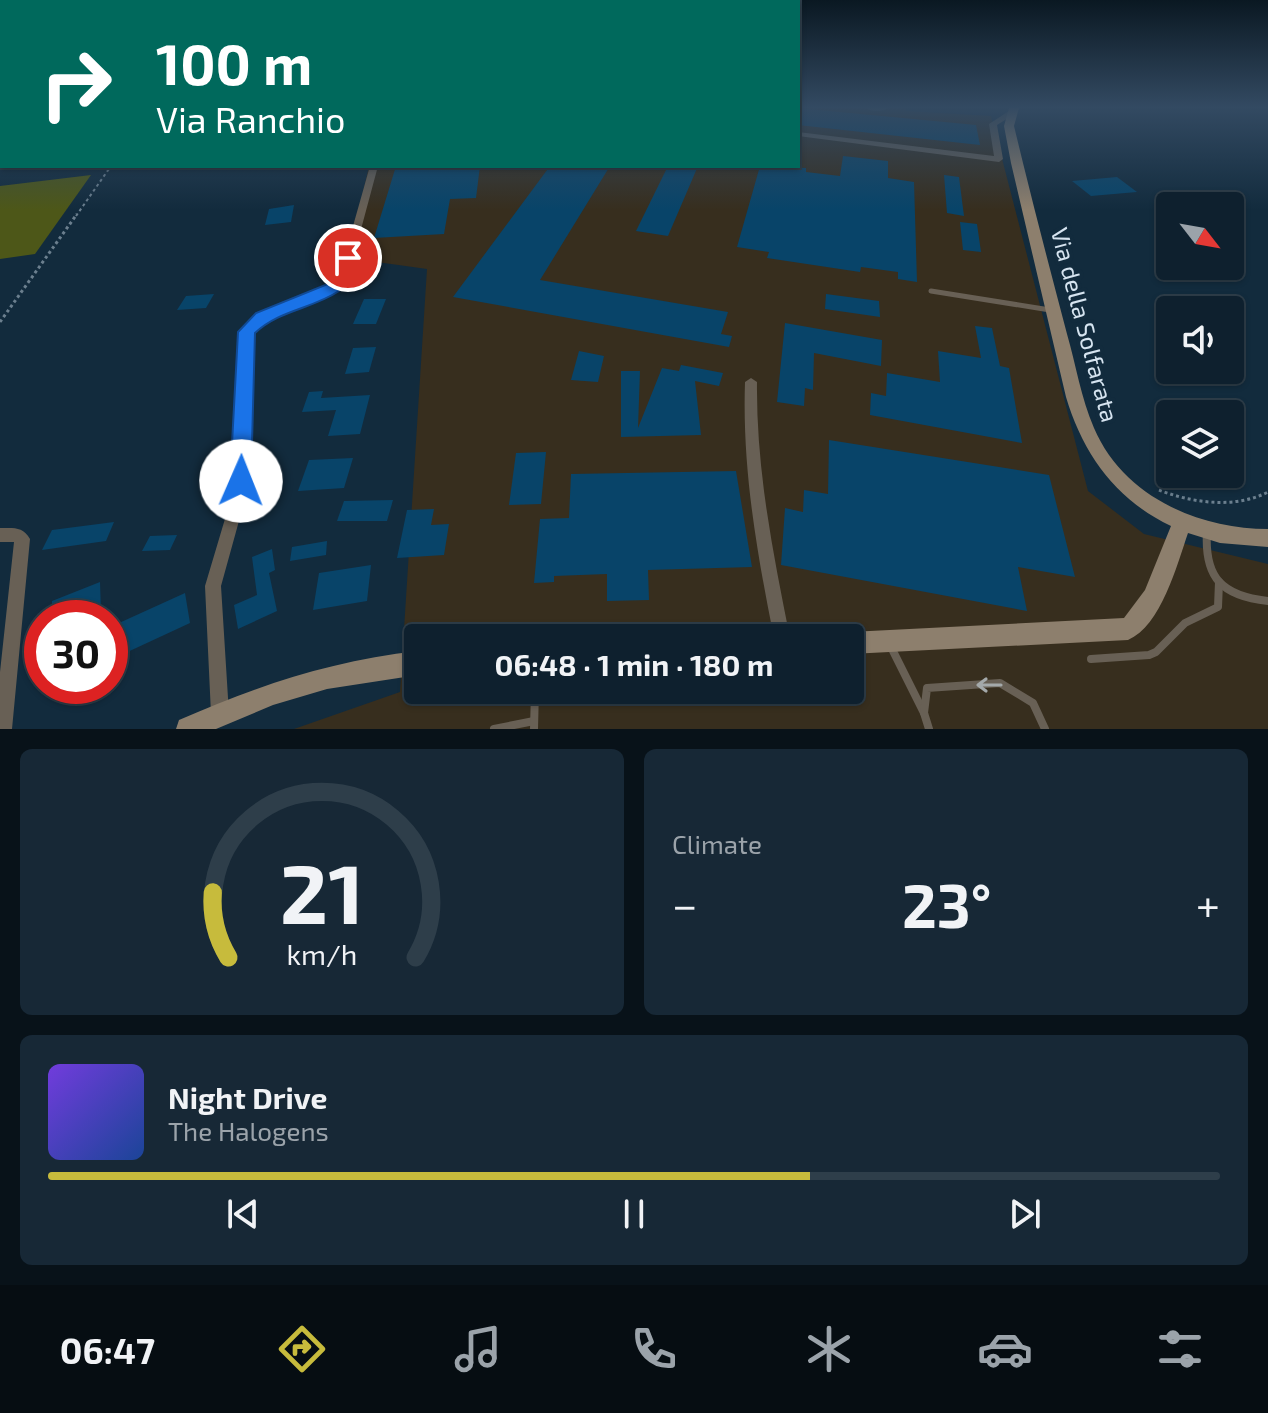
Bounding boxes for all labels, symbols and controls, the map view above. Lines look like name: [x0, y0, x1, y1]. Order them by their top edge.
text: 100 m: [156, 29, 312, 96]
icon: right: [24, 32, 128, 136]
text: Via Ranchio: [156, 97, 345, 140]
north arrow: [1156, 192, 1244, 280]
map controls: [1156, 192, 1244, 488]
pin: [314, 224, 382, 292]
street label: Via della Solfarata: [1046, 224, 1125, 425]
icon: arrive: [326, 236, 370, 280]
button: sound: [1156, 296, 1244, 384]
button: layers: [1156, 400, 1244, 488]
position arrow: [199, 439, 283, 523]
speed limit sign: 30: [24, 600, 128, 704]
text: 06:48 · 1 min · 180 m: [495, 646, 773, 682]
one-way arrow: [976, 677, 1003, 693]
text: Climate: [672, 828, 762, 859]
text: 21: [280, 841, 364, 941]
text: 23°: [902, 868, 992, 940]
text: −: [672, 877, 698, 930]
text: +: [1196, 877, 1220, 930]
text: km/h: [287, 936, 357, 971]
text: Night Drive: [168, 1079, 327, 1115]
text: The Halogens: [168, 1115, 329, 1146]
icon: previous: [221, 1192, 265, 1236]
icon: pause: [612, 1192, 656, 1236]
icon: next: [1003, 1192, 1047, 1236]
icon: directions: [274, 1321, 330, 1377]
icon: music: [450, 1321, 506, 1377]
icon: phone: [626, 1321, 682, 1377]
icon: climate: [801, 1321, 857, 1377]
icon: car: [977, 1321, 1033, 1377]
icon: filters: [1152, 1321, 1208, 1377]
text: 06:47: [60, 1328, 155, 1371]

